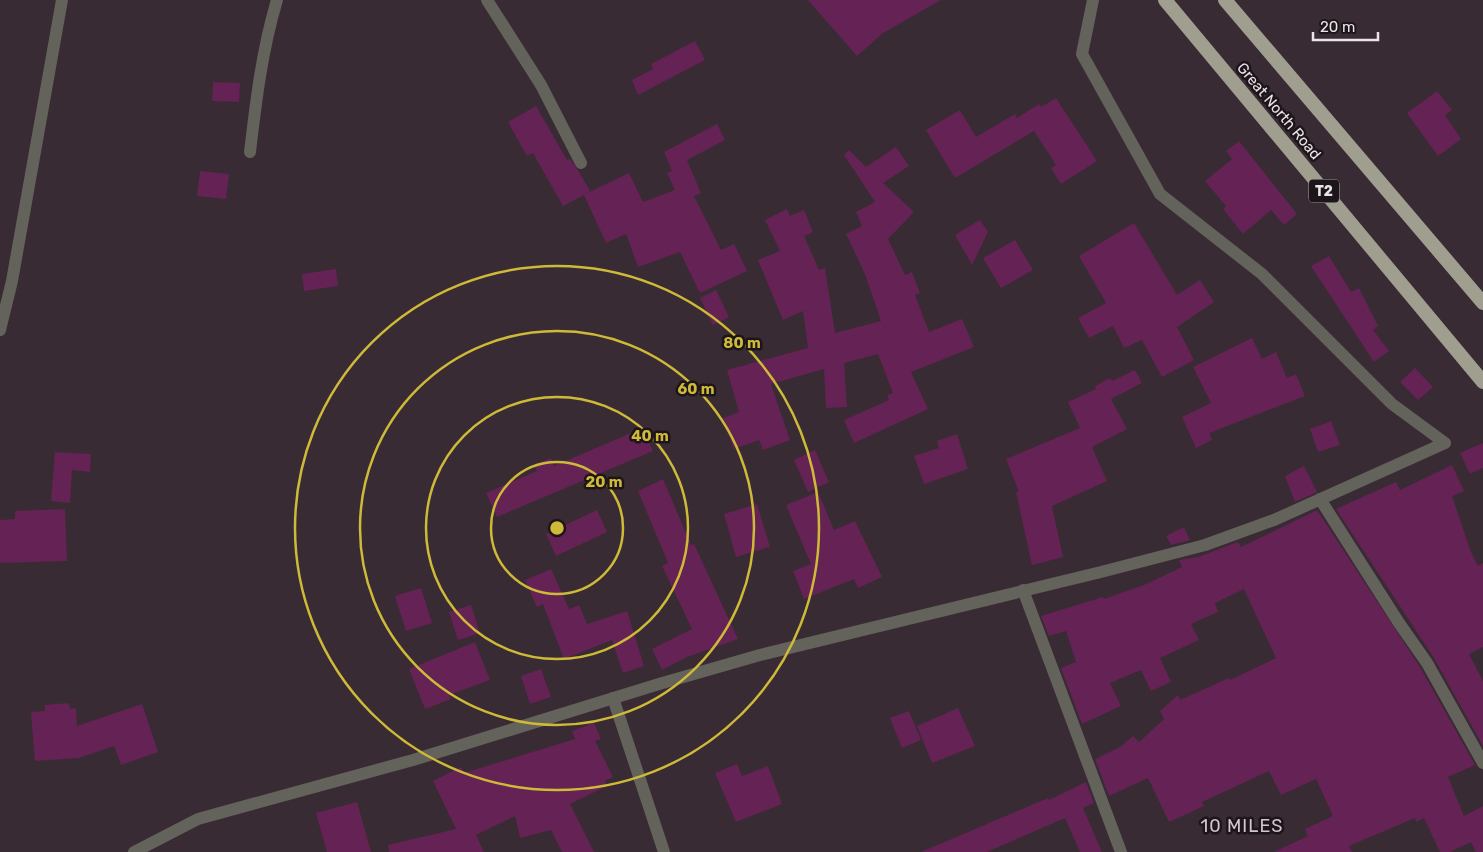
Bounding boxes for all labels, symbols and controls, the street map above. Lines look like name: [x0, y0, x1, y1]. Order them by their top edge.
scale bar: [1313, 10, 1378, 42]
text: 20 m: [1320, 18, 1355, 36]
street label: Great North Road: [1233, 59, 1325, 163]
road number: T2: [1309, 180, 1339, 202]
text: 80 m: [723, 334, 761, 352]
text: 60 m: [678, 380, 714, 398]
text: 40 m: [631, 427, 669, 445]
text: 20 m: [586, 473, 622, 491]
centre of rings: [548, 519, 566, 537]
district label: 10 MILES: [1201, 815, 1284, 837]

